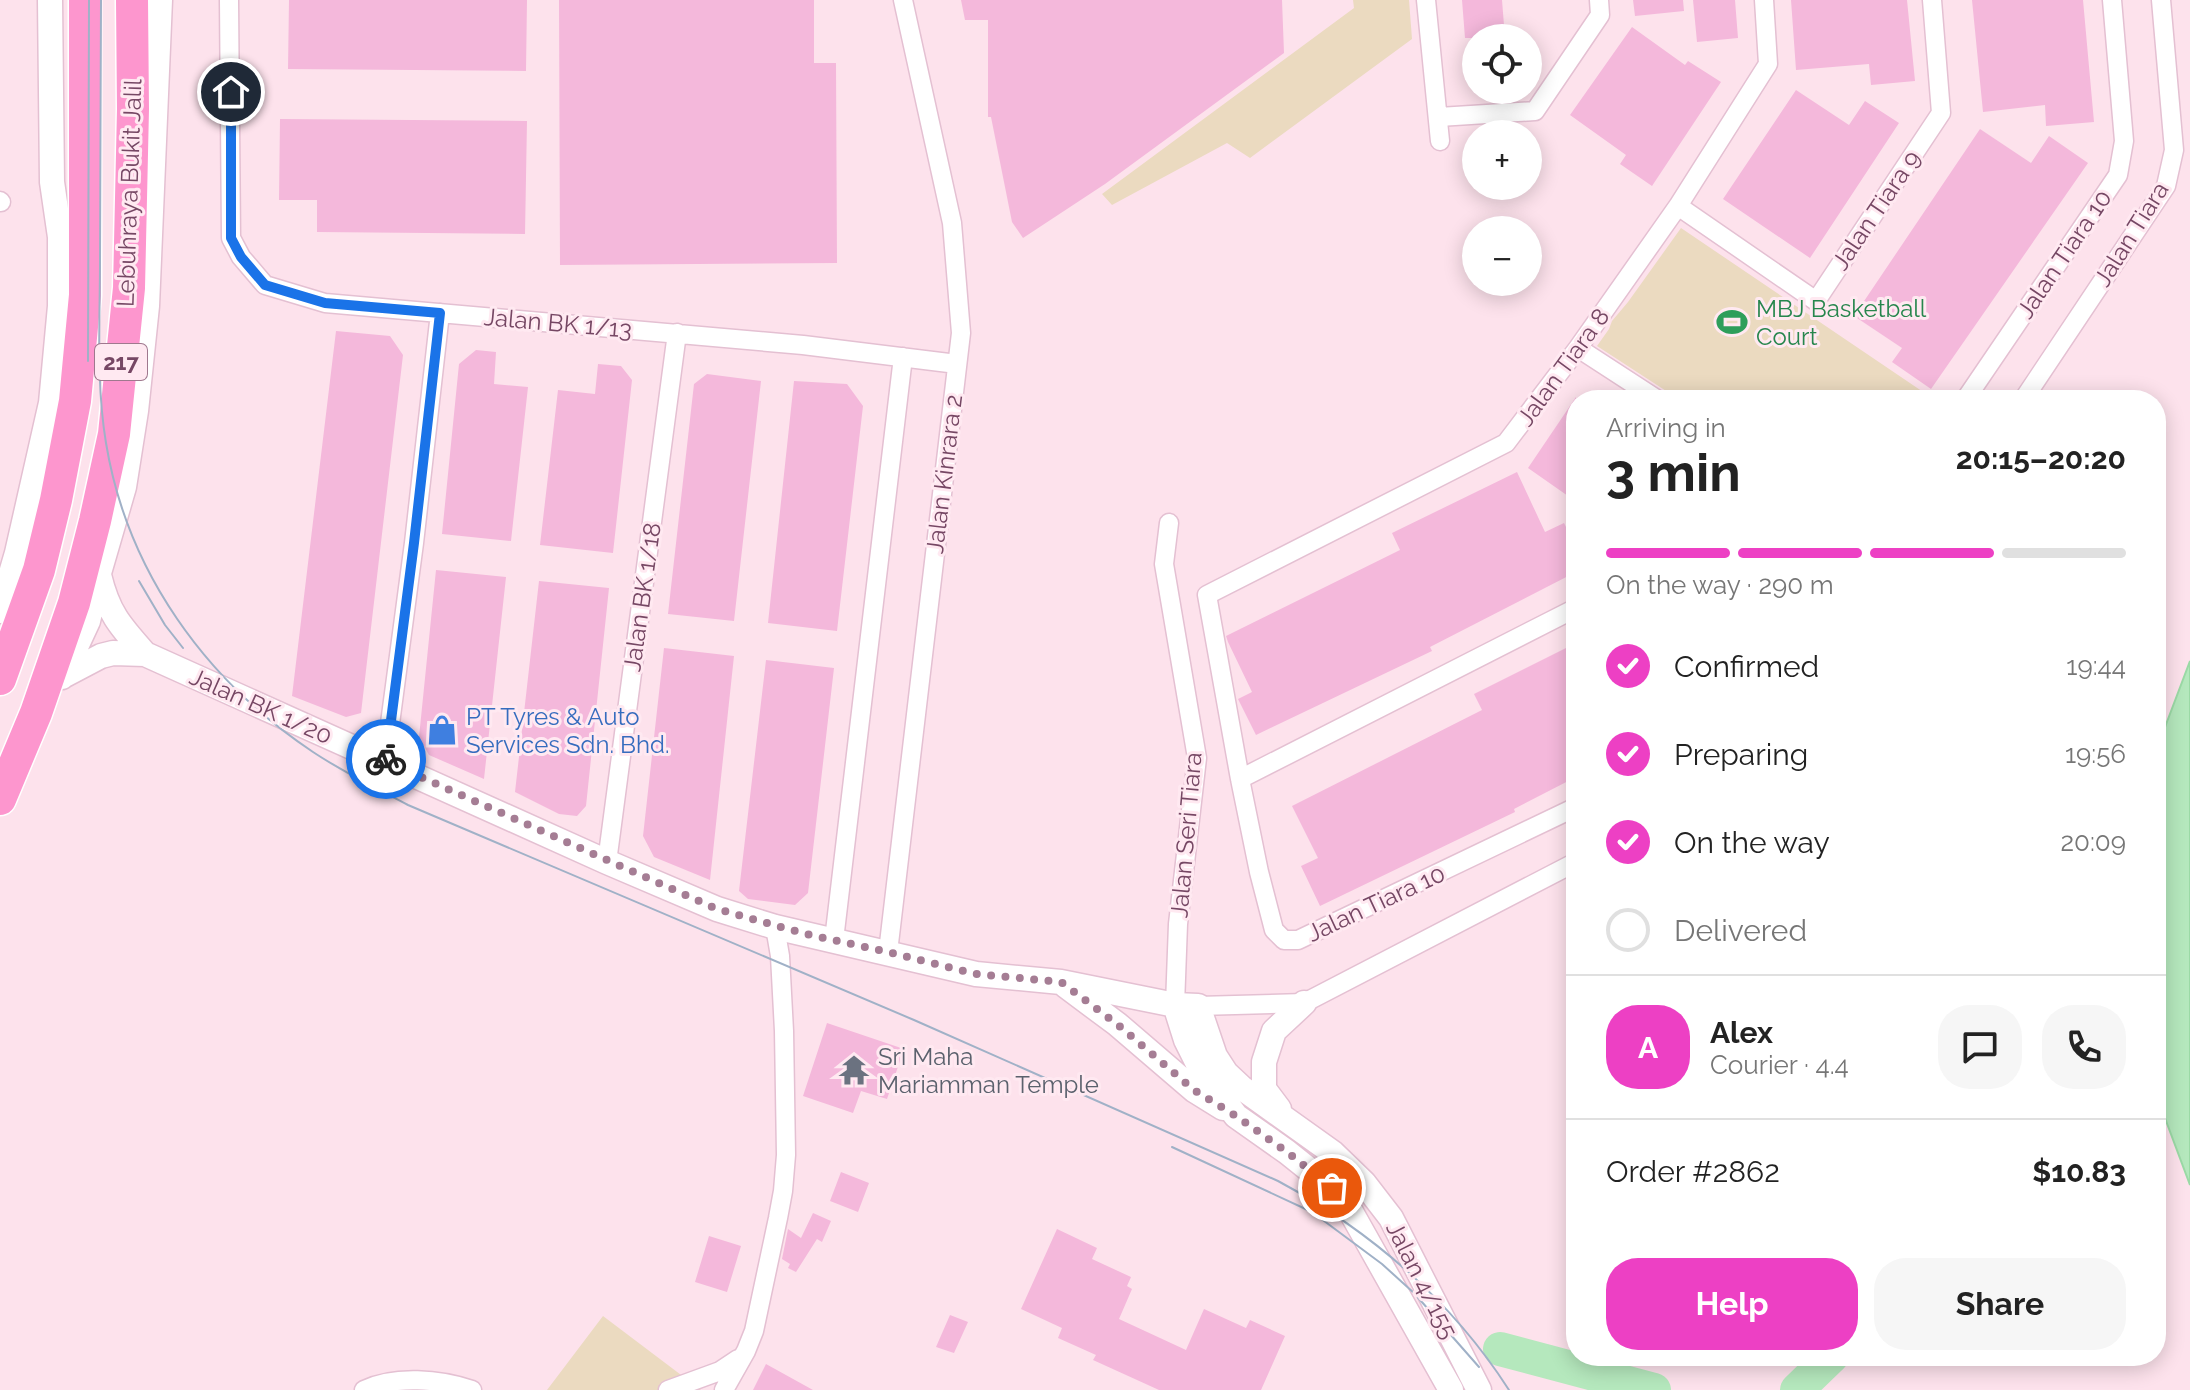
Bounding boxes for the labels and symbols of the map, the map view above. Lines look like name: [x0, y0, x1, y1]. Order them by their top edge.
pin: [197, 58, 265, 126]
street label: Lebuhraya Bukit Jalil: [111, 78, 147, 308]
street label: Jalan Tiara 9: [1825, 145, 1927, 275]
street label: Jalan Tiara: [2087, 176, 2175, 292]
street label: Jalan Tiara 10: [2010, 184, 2118, 324]
place label: MBJ Basketball Court: [1756, 294, 1927, 351]
street label: Jalan BK 1/13: [483, 302, 633, 344]
street label: Jalan Tiara 8: [1511, 303, 1615, 431]
sports icon: MBJ Basketball Court: [1715, 305, 1749, 339]
road number: 217: [95, 344, 147, 380]
street label: Jalan Kinrara 2: [920, 393, 968, 555]
street label: Jalan BK 1/18: [617, 521, 667, 673]
street label: Jalan BK 1/20: [185, 662, 337, 750]
place label: PT Tyres & Auto Services Sdn. Bhd.: [466, 702, 670, 759]
shop icon: PT Tyres & Auto Services Sdn. Bhd.: [425, 713, 459, 747]
courier: [346, 719, 426, 799]
street label: Jalan Seri Tiara: [1164, 751, 1208, 919]
street label: Jalan Tiara 10: [1302, 858, 1450, 948]
place label: Sri Maha Mariamman Temple: [878, 1042, 1099, 1099]
temple icon: Sri Maha Mariamman Temple: [837, 1053, 871, 1087]
pin: [1298, 1154, 1366, 1222]
street label: Jalan 4/155: [1380, 1217, 1464, 1343]

